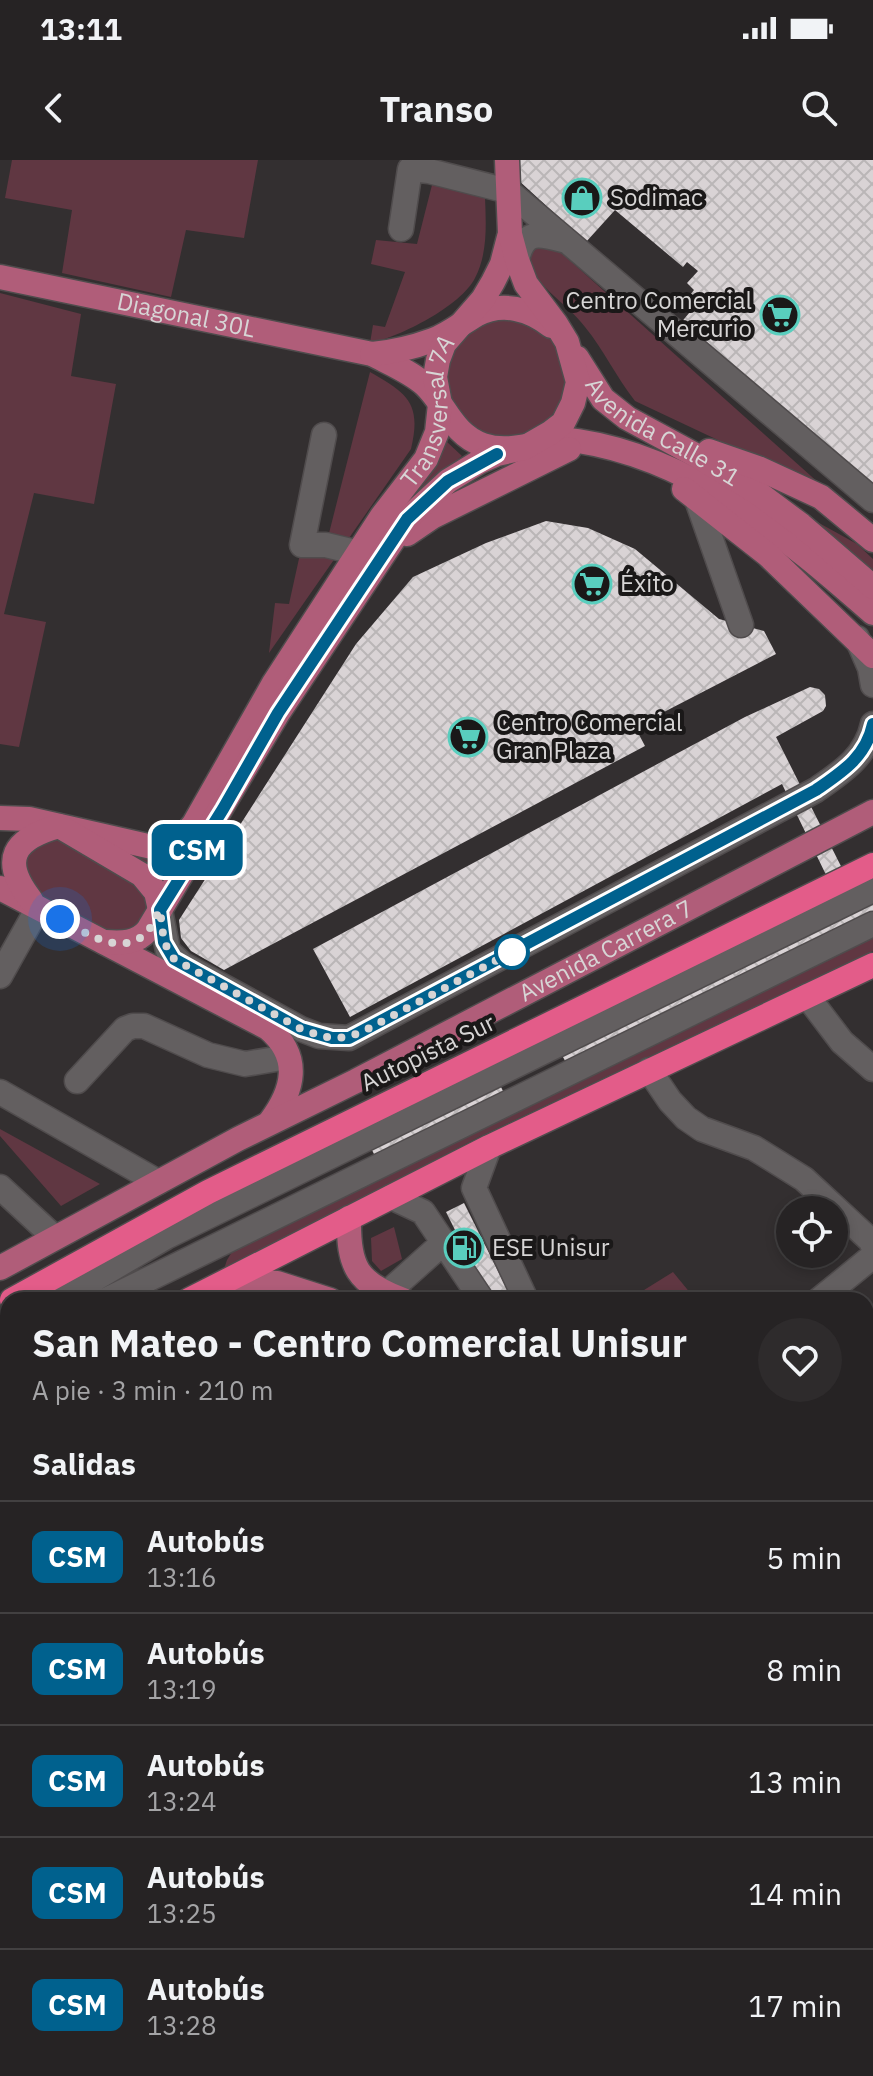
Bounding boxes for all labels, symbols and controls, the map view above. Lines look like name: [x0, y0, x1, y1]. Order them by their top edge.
text: 13:11: [40, 9, 122, 48]
text: Transo: [380, 85, 493, 132]
icon: back: [32, 86, 76, 130]
icon: search: [797, 86, 841, 130]
shop icon: Sodimac: [561, 177, 603, 219]
place label: Sodimac: [610, 181, 703, 213]
place label: Centro Comercial Mercurio: [565, 284, 752, 344]
street label: Diagonal 30L: [114, 285, 258, 344]
supermarket icon: Centro Comercial Mercurio: [759, 294, 801, 336]
street label: Transversal 7A: [393, 327, 461, 494]
street label: Avenida Calle 31: [578, 371, 746, 493]
supermarket icon: Éxito: [571, 563, 613, 605]
place label: Éxito: [620, 567, 674, 599]
place label: Centro Comercial Gran Plaza: [496, 706, 683, 766]
supermarket icon: Centro Comercial Gran Plaza: [447, 716, 489, 758]
line badge: CSM: [151, 824, 243, 876]
text: CSM: [168, 831, 226, 868]
street label: Avenida Carrera 7: [513, 892, 698, 1009]
your location: [40, 899, 80, 939]
unlabelled marker: [495, 935, 529, 969]
street label: Autopista Sur: [355, 1006, 500, 1098]
map controls: [776, 1196, 848, 1268]
button: locate: [776, 1196, 848, 1268]
fuel station icon: ESE Unisur: [443, 1227, 485, 1269]
place label: ESE Unisur: [492, 1231, 610, 1263]
text: San Mateo - Centro Comercial Unisur: [32, 1318, 687, 1367]
button: heart: [758, 1318, 842, 1402]
text: A pie · 3 min · 210 m: [32, 1373, 274, 1407]
text: Salidas: [32, 1444, 136, 1483]
text: Autobús: [147, 1521, 265, 1560]
text: CSM: [48, 1538, 107, 1575]
text: 5 min: [766, 1538, 842, 1577]
text: 13:16: [147, 1560, 217, 1594]
text: Autobús: [147, 1633, 265, 1672]
text: CSM: [48, 1650, 107, 1687]
text: 8 min: [766, 1650, 842, 1689]
text: 13:19: [147, 1672, 217, 1706]
text: Autobús: [147, 1745, 265, 1784]
text: CSM: [48, 1762, 107, 1799]
text: 13 min: [748, 1762, 842, 1801]
text: 13:24: [147, 1784, 217, 1818]
text: Autobús: [147, 1857, 265, 1896]
text: CSM: [48, 1874, 107, 1911]
text: 14 min: [748, 1874, 842, 1913]
text: 13:25: [147, 1896, 217, 1930]
text: Autobús: [147, 1969, 265, 2008]
text: CSM: [48, 1986, 107, 2023]
text: 17 min: [748, 1986, 842, 2025]
text: 13:28: [147, 2008, 217, 2042]

